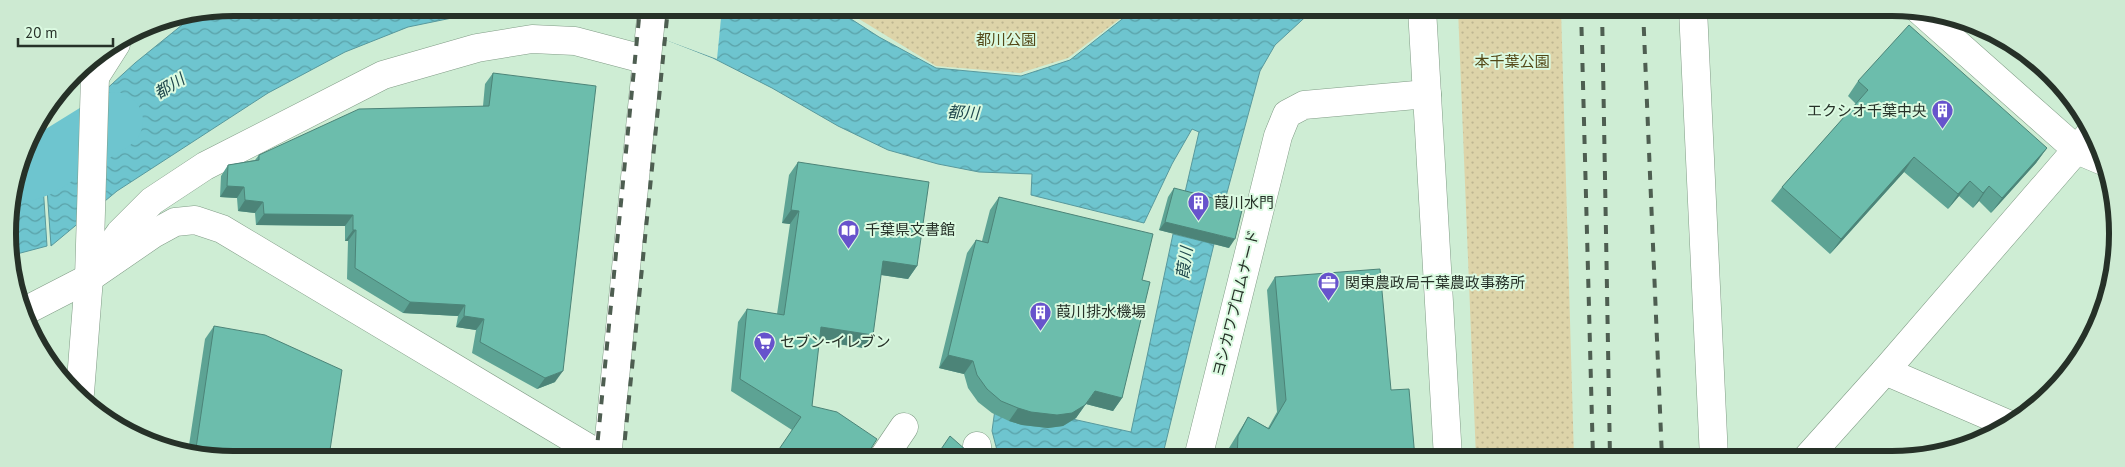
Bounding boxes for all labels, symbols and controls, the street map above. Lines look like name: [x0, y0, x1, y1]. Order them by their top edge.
scale bar: [18, 15, 112, 47]
text: 20 m: [25, 23, 58, 42]
park label: 都川公園: [976, 30, 1036, 49]
park label: 本千葉公園: [1474, 52, 1550, 71]
water label: 都川: [150, 68, 190, 103]
building icon: エクシオ千葉中央: [1931, 99, 1955, 130]
water label: 都川: [946, 101, 981, 123]
place label: エクシオ千葉中央: [1807, 101, 1927, 120]
building icon: 葭川水門: [1186, 191, 1210, 222]
place label: 葭川水門: [1214, 193, 1274, 212]
library icon: 千葉県文書館: [837, 218, 861, 249]
place label: 千葉県文書館: [865, 220, 955, 239]
street label: ヨシカワプロムナード: [1208, 228, 1263, 378]
water label: 葭川: [1172, 244, 1196, 280]
office icon: 関東農政局千葉農政事務所: [1317, 271, 1341, 302]
place label: 関東農政局千葉農政事務所: [1345, 273, 1525, 292]
building icon: 葭川排水機場: [1028, 300, 1052, 331]
place label: 葭川排水機場: [1056, 302, 1146, 321]
supermarket icon: セブン-イレブン: [752, 330, 776, 361]
place label: セブン-イレブン: [780, 332, 890, 351]

